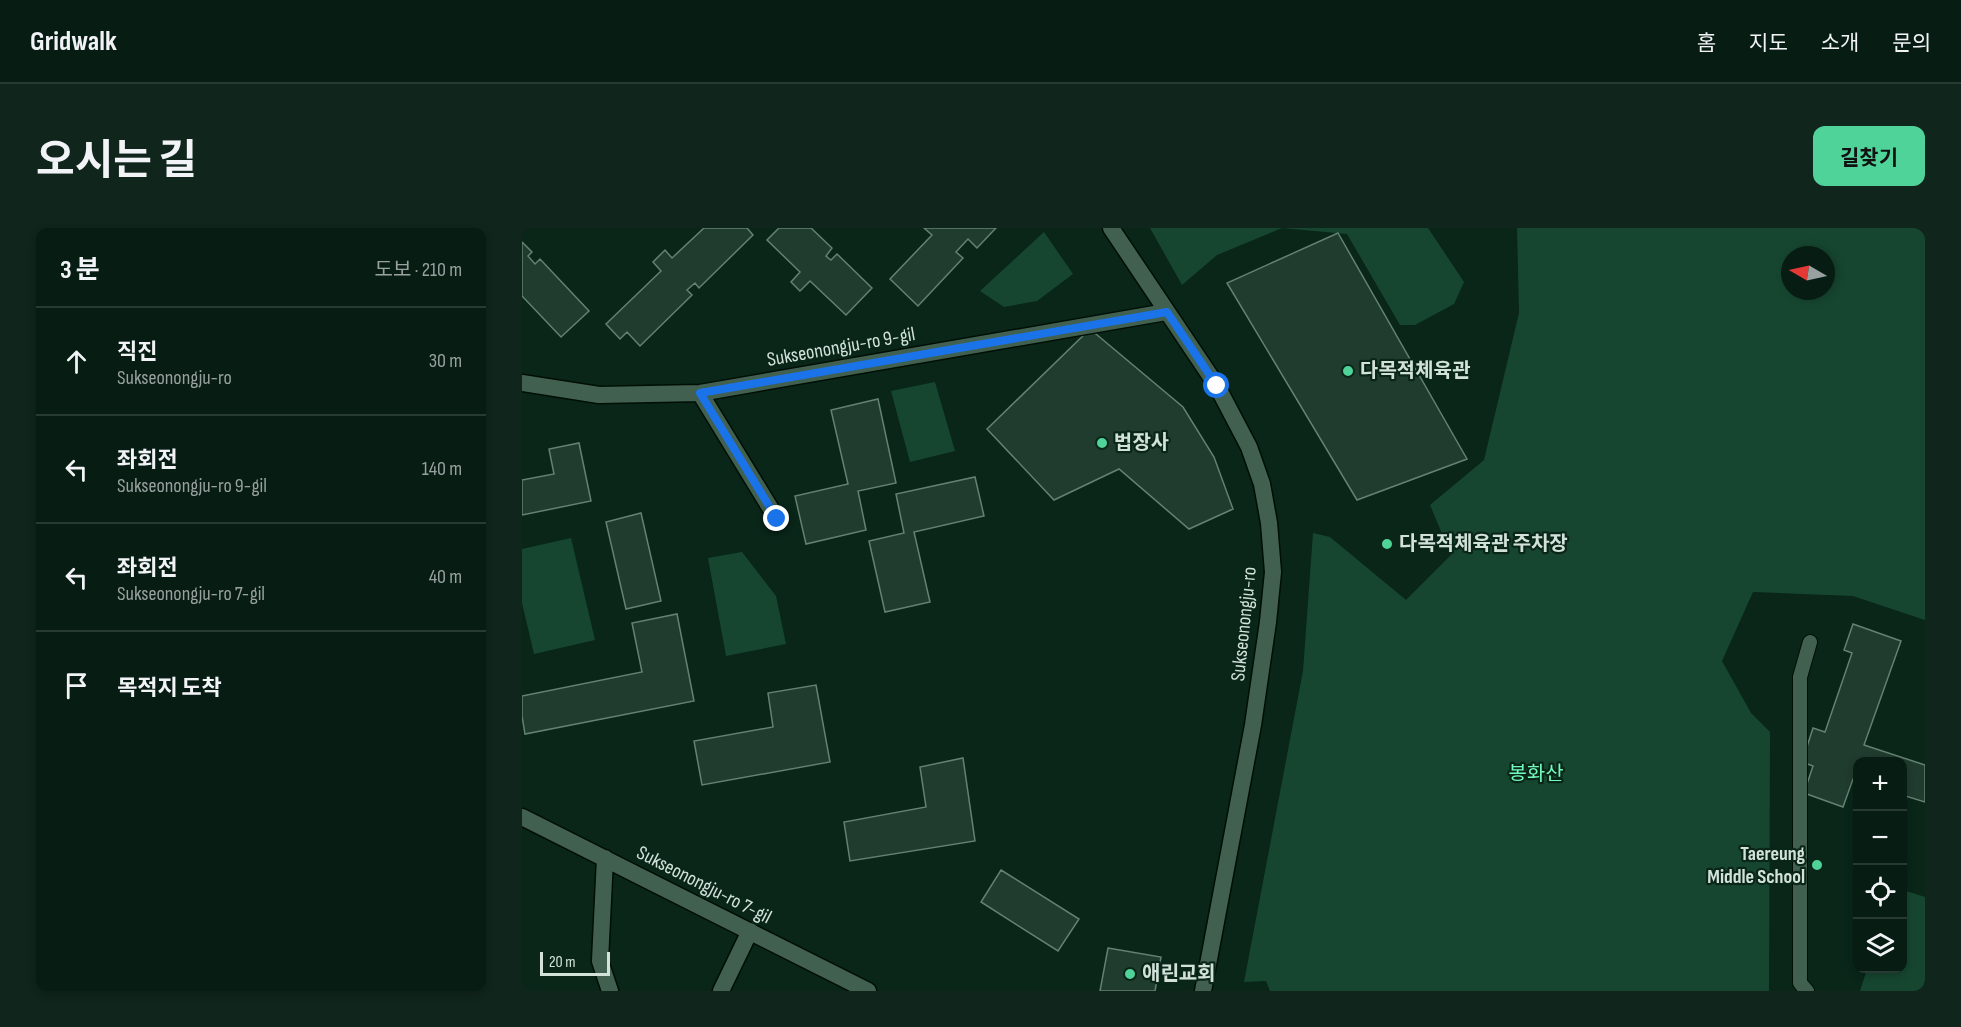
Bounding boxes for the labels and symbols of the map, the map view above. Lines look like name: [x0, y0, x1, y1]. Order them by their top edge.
north arrow: [1781, 246, 1835, 300]
street label: Sukseonongju-ro 9-gil: [765, 322, 917, 372]
place label: 다목적체육관: [1360, 359, 1471, 383]
marker: 다목적체육관: [1341, 364, 1355, 378]
route start: [1203, 372, 1229, 398]
place label: 법장사: [1114, 431, 1169, 455]
marker: 법장사: [1095, 436, 1109, 450]
route end: [763, 505, 789, 531]
place label: 다목적체육관 주차장: [1399, 532, 1568, 556]
marker: 다목적체육관 주차장: [1380, 537, 1394, 551]
street label: Sukseonongju-ro: [1226, 566, 1262, 682]
park label: 봉화산: [1508, 762, 1564, 786]
street label: Sukseonongju-ro 7-gil: [633, 841, 775, 929]
place label: Taereung Middle School: [1707, 842, 1806, 889]
marker: Taereung Middle School: [1810, 858, 1824, 872]
scale bar: [540, 949, 610, 976]
place label: 애린교회: [1142, 962, 1216, 986]
marker: 애린교회: [1123, 967, 1137, 981]

